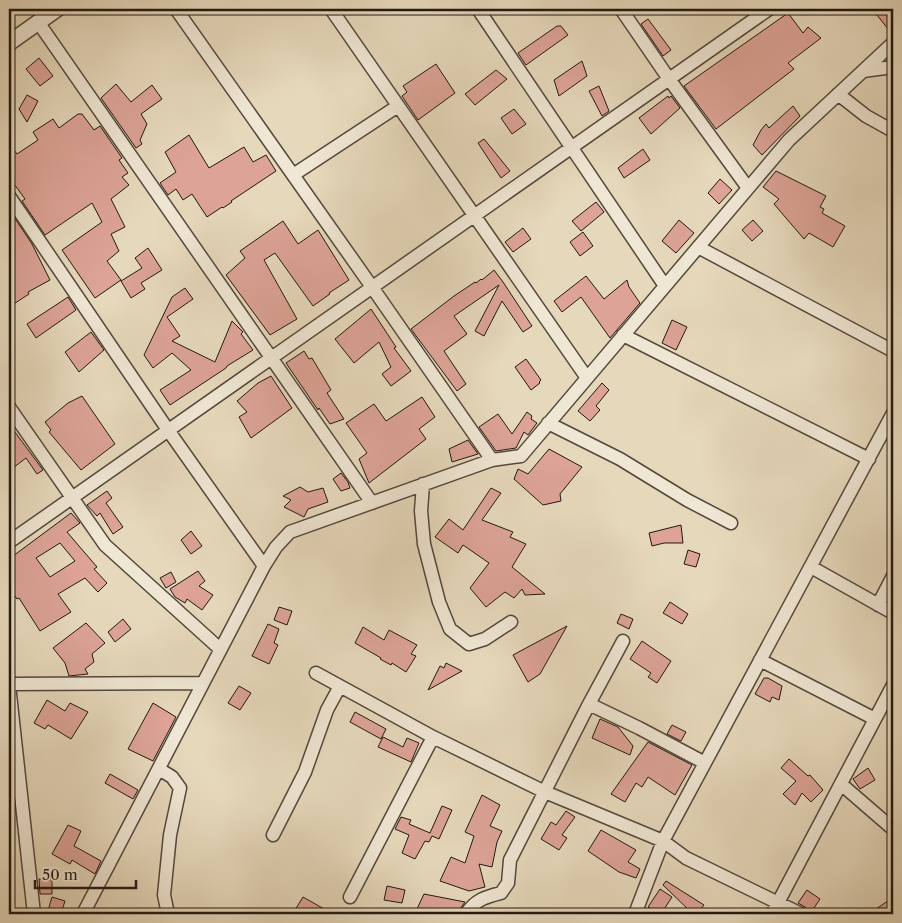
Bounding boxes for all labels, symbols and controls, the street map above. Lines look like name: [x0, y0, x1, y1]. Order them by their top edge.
scale bar: [35, 858, 136, 890]
text: 50 m: [42, 865, 78, 884]

